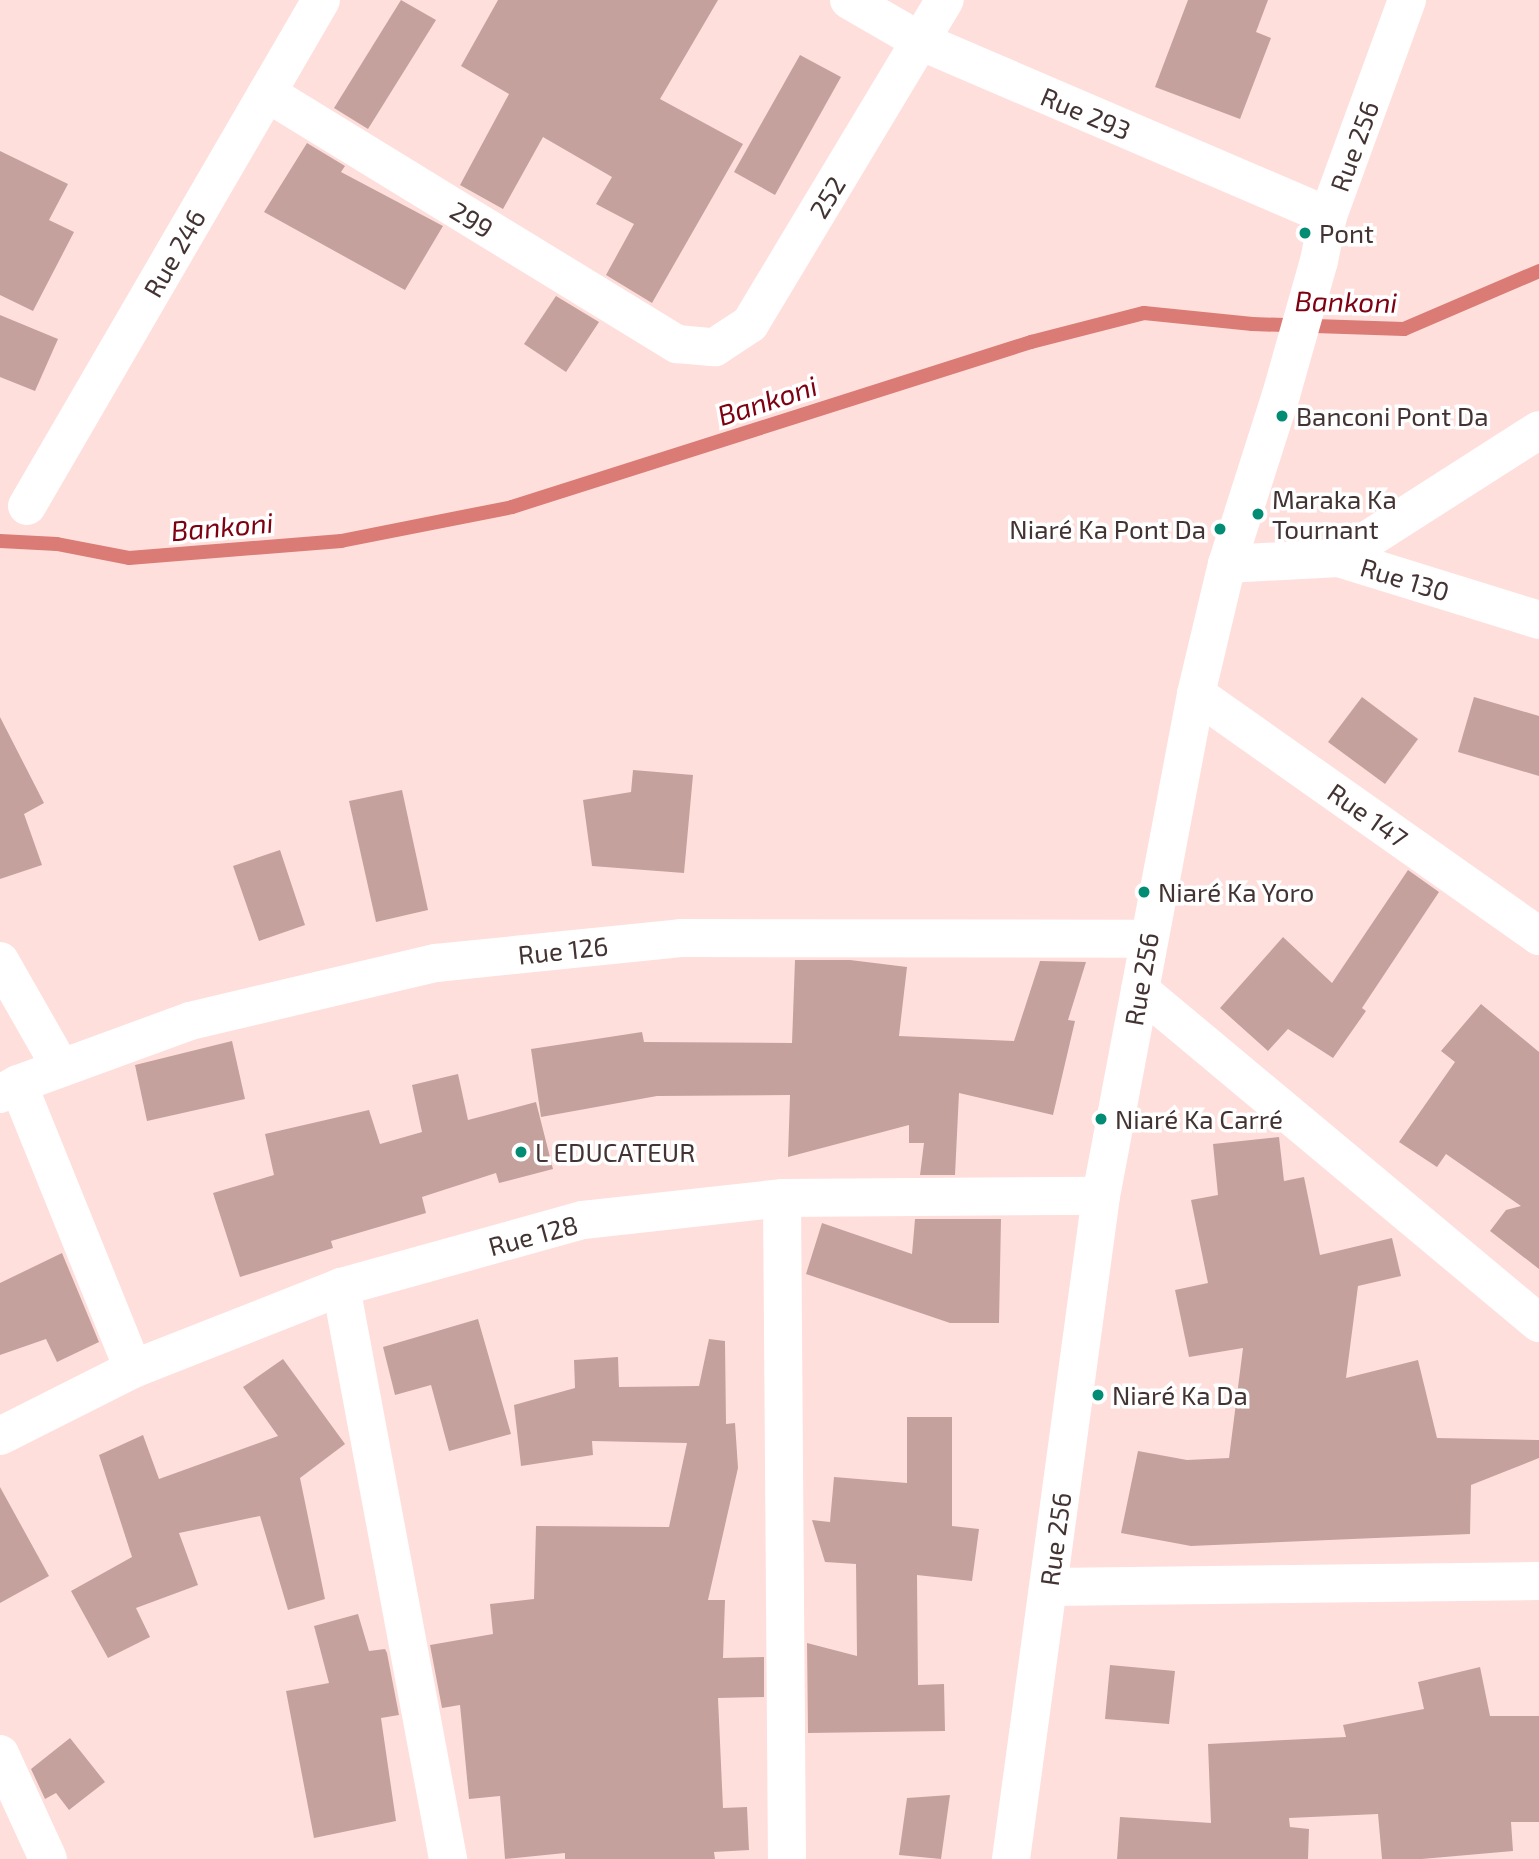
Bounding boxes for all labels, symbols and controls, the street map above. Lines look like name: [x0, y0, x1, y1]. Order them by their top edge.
street label: Rue 293: [1036, 80, 1136, 146]
street label: Rue 256: [1323, 96, 1385, 196]
street label: 252: [803, 170, 851, 224]
street label: 299: [445, 194, 499, 244]
street label: Rue 246: [136, 204, 212, 302]
place label: Pont: [1319, 217, 1374, 249]
marker: Pont: [1297, 225, 1313, 241]
water label: Bankoni: [1294, 283, 1398, 319]
water label: Bankoni: [713, 368, 821, 432]
place label: Banconi Pont Da: [1296, 400, 1488, 432]
marker: Banconi Pont Da: [1274, 408, 1290, 424]
place label: Maraka Ka Tournant: [1272, 483, 1397, 544]
water label: Bankoni: [169, 505, 275, 547]
marker: Maraka Ka Tournant: [1250, 506, 1266, 522]
place label: Niaré Ka Pont Da: [1009, 513, 1206, 545]
marker: Niaré Ka Pont Da: [1212, 521, 1228, 537]
street label: Rue 130: [1357, 551, 1453, 607]
street label: Rue 147: [1322, 776, 1414, 854]
place label: Niaré Ka Yoro: [1158, 876, 1315, 908]
marker: Niaré Ka Yoro: [1136, 884, 1152, 900]
street label: Rue 126: [516, 930, 610, 970]
street label: Rue 256: [1117, 930, 1165, 1028]
place label: Niaré Ka Carré: [1115, 1103, 1283, 1135]
marker: Niaré Ka Carré: [1093, 1111, 1109, 1127]
place label: L EDUCATEUR: [535, 1136, 696, 1168]
marker: L EDUCATEUR: [513, 1144, 529, 1160]
street label: Rue 128: [485, 1208, 581, 1262]
place label: Niaré Ka Da: [1112, 1379, 1248, 1411]
marker: Niaré Ka Da: [1090, 1387, 1106, 1403]
street label: Rue 256: [1033, 1490, 1077, 1588]

